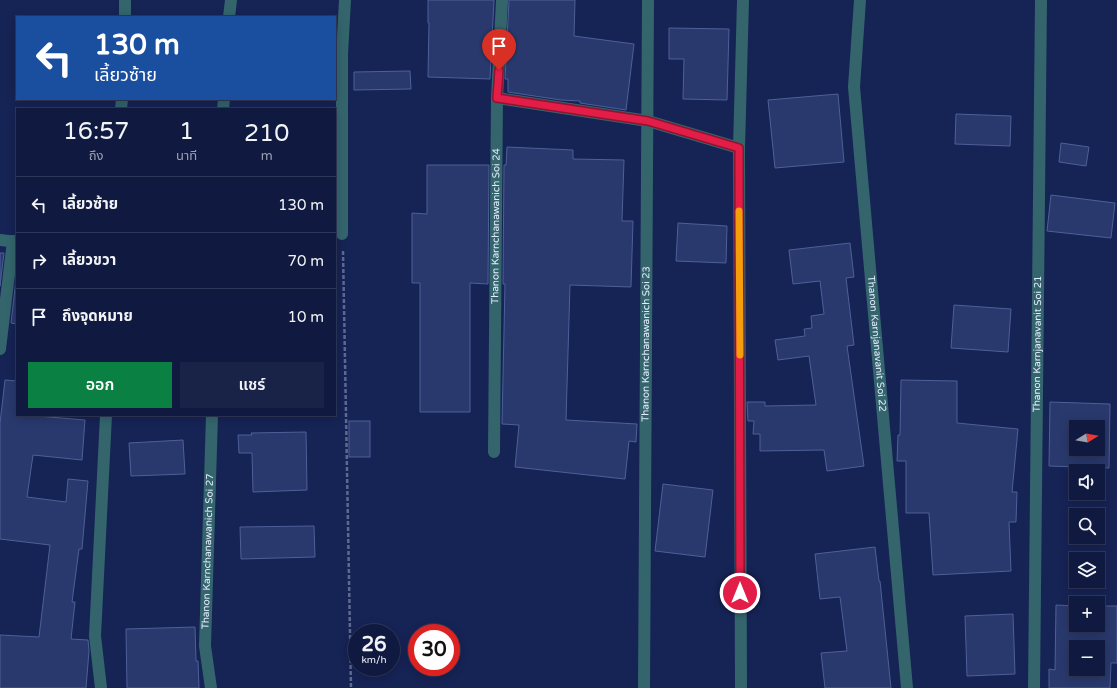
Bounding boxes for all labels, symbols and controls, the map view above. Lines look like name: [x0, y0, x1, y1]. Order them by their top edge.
text: 130 m: [94, 28, 180, 62]
pin: [482, 29, 516, 70]
icon: left: [28, 32, 80, 84]
icon: arrive: [488, 35, 510, 57]
text: เลี้ยวซ้าย: [94, 64, 157, 86]
text: 16:57: [63, 117, 129, 146]
text: 1: [179, 117, 194, 146]
text: 210: [244, 119, 289, 148]
text: ถึง: [89, 148, 103, 164]
text: นาที: [176, 148, 197, 164]
text: m: [261, 148, 273, 164]
street label: Thanon Karnchanawanich Soi 24: [489, 148, 503, 304]
icon: left: [28, 194, 50, 216]
text: เลี้ยวซ้าย: [62, 195, 118, 213]
text: 130 m: [278, 196, 324, 214]
icon: right: [28, 250, 50, 272]
text: เลี้ยวขวา: [62, 251, 116, 269]
text: 70 m: [287, 252, 324, 270]
street label: Thanon Karnchanawanich Soi 23: [640, 266, 652, 422]
street label: Thanon Karnjanavanit Soi 22: [865, 275, 889, 412]
street label: Thanon Karnjanavanit Soi 21: [1031, 276, 1044, 412]
icon: arrive: [28, 306, 50, 328]
text: ถึงจุดหมาย: [62, 307, 133, 325]
text: 10 m: [287, 308, 324, 326]
button: ออก: [28, 362, 172, 408]
button: แชร์: [180, 362, 324, 408]
north arrow: [1069, 420, 1105, 456]
map controls: [1069, 420, 1105, 676]
button: sound: [1069, 464, 1105, 500]
street label: Thanon Karnchanawanich Soi 27: [200, 473, 216, 629]
button: search: [1069, 508, 1105, 544]
button: layers: [1069, 552, 1105, 588]
position arrow: [719, 572, 761, 614]
button: +: [1069, 596, 1105, 632]
speed limit sign: 30: [408, 624, 460, 676]
text: 26: [361, 633, 387, 657]
button: −: [1069, 640, 1105, 676]
text: km/h: [361, 654, 387, 666]

